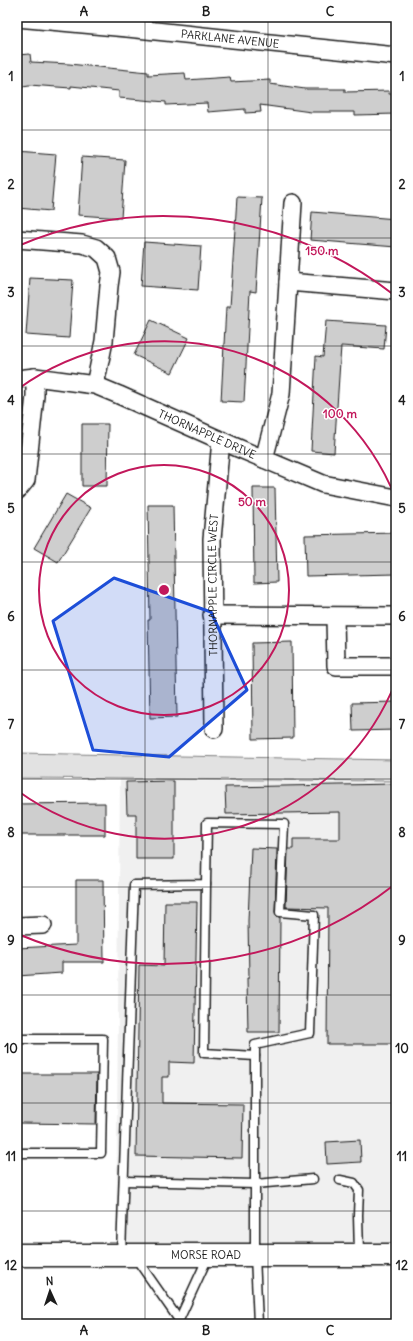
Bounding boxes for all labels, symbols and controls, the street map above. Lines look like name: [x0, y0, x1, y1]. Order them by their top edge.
text: A: [80, 3, 89, 20]
text: B: [202, 3, 211, 20]
text: C: [326, 3, 335, 20]
street label: PARKLANE AVENUE: [180, 27, 280, 51]
text: 1: [8, 68, 14, 85]
text: 1: [399, 68, 405, 85]
text: 2: [7, 176, 15, 193]
text: 2: [398, 176, 406, 193]
text: 150 m: [306, 243, 339, 258]
text: 3: [7, 284, 15, 301]
text: 3: [398, 284, 406, 301]
text: 4: [7, 392, 15, 409]
text: 4: [398, 392, 406, 409]
street label: THORNAPPLE DRIVE: [156, 406, 258, 462]
text: 100 m: [323, 406, 357, 421]
text: 50 m: [238, 494, 267, 509]
text: 5: [7, 500, 15, 517]
text: 5: [398, 500, 406, 517]
street label: THORNAPPLE CIRCLE WEST: [205, 513, 221, 656]
centre of rings: [157, 583, 171, 597]
text: 6: [7, 608, 15, 625]
text: 6: [398, 608, 406, 625]
text: 7: [8, 716, 15, 733]
text: 7: [399, 716, 406, 733]
text: 8: [7, 824, 15, 841]
text: 8: [398, 824, 406, 841]
text: 9: [7, 932, 15, 949]
text: 9: [398, 932, 406, 949]
text: 10: [4, 1040, 18, 1057]
text: 10: [395, 1040, 409, 1057]
text: 11: [6, 1148, 16, 1165]
text: 11: [397, 1148, 407, 1165]
street label: MORSE ROAD: [171, 1248, 241, 1262]
text: 12: [5, 1257, 17, 1274]
text: 12: [396, 1257, 408, 1274]
north arrow: [30, 1271, 70, 1311]
text: N: [45, 1274, 54, 1288]
text: A: [80, 1322, 89, 1339]
text: B: [202, 1322, 211, 1339]
text: C: [326, 1322, 335, 1339]

